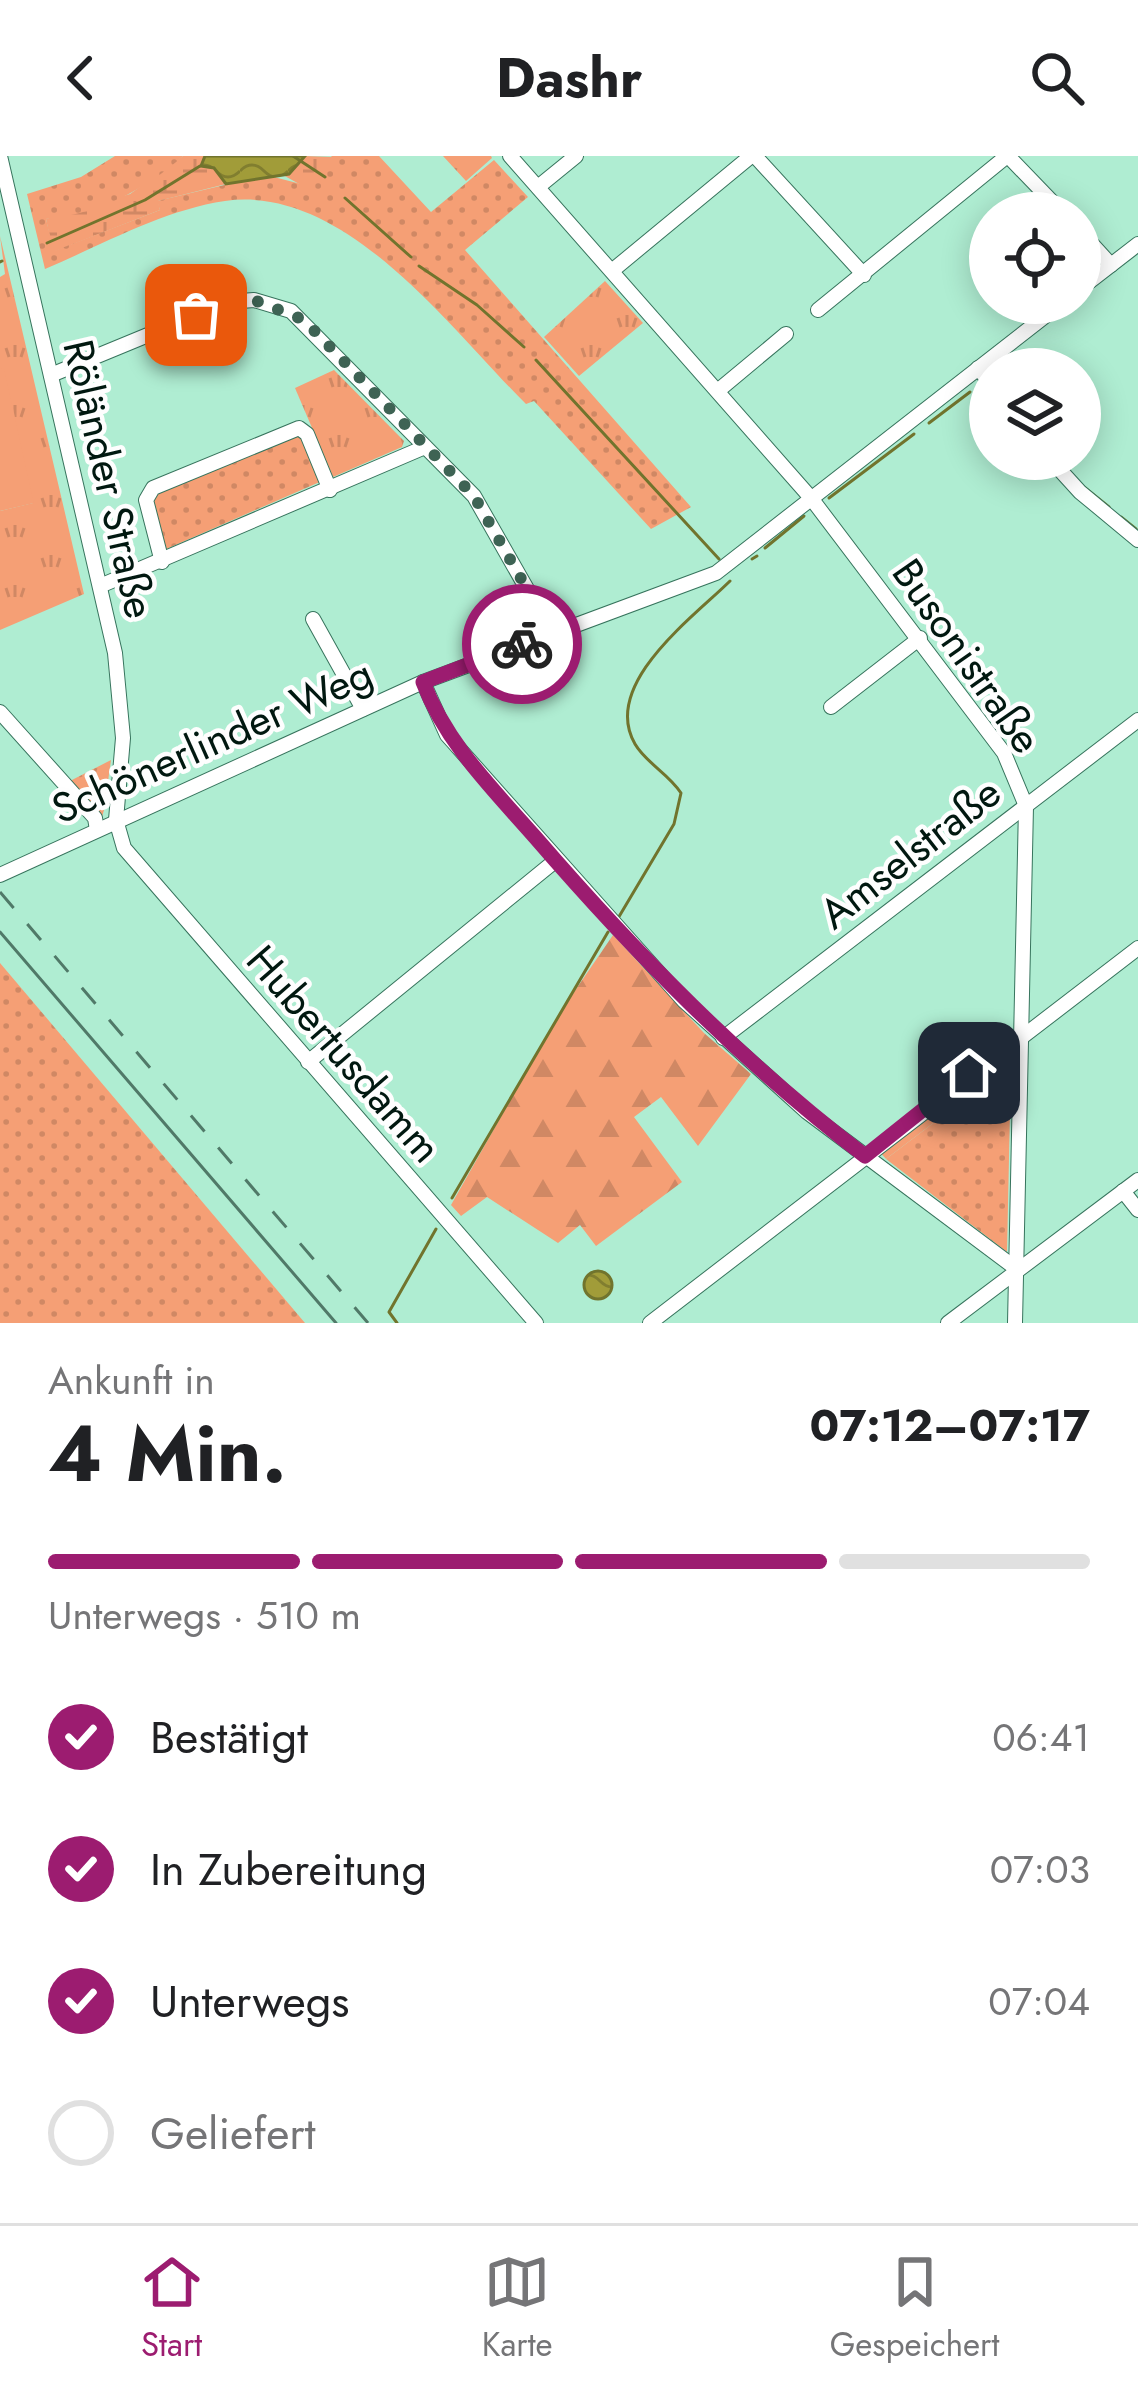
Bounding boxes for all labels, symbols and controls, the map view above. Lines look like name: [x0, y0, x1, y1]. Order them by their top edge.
text: Dashr: [496, 39, 642, 117]
icon: back: [48, 45, 114, 111]
icon: search: [1024, 45, 1090, 111]
map controls: [969, 192, 1101, 480]
button: locate: [969, 192, 1101, 324]
pin: [145, 264, 247, 366]
icon: bag: [163, 282, 229, 348]
street label: Röländer Straße: [47, 334, 171, 624]
button: layers: [969, 348, 1101, 480]
street label: Busonistraße: [877, 546, 1057, 766]
courier: [462, 584, 582, 704]
icon: bike: [489, 611, 555, 677]
street label: Schönerlinder Weg: [42, 643, 382, 839]
street label: Amselstraße: [806, 763, 1014, 943]
street label: Hubertusdamm: [232, 932, 456, 1176]
pin: [918, 1022, 1020, 1124]
icon: home: [936, 1040, 1002, 1106]
text: Ankunft in: [48, 1352, 215, 1409]
text: 07:12–07:17: [809, 1393, 1090, 1458]
text: 4 Min.: [48, 1398, 287, 1510]
text: Unterwegs · 510 m: [48, 1587, 361, 1644]
icon: check: [48, 1704, 114, 1770]
text: Bestätigt: [150, 1705, 308, 1770]
text: 06:41: [992, 1709, 1090, 1766]
icon: check: [48, 1836, 114, 1902]
text: In Zubereitung: [150, 1837, 427, 1902]
text: 07:03: [990, 1841, 1090, 1898]
icon: check: [48, 1968, 114, 2034]
text: Unterwegs: [150, 1969, 349, 2034]
text: 07:04: [988, 1973, 1090, 2030]
text: Geliefert: [150, 2101, 316, 2166]
tab: Start: [139, 2249, 205, 2368]
tab: Karte: [482, 2249, 553, 2368]
tab: Gespeichert: [830, 2249, 999, 2368]

